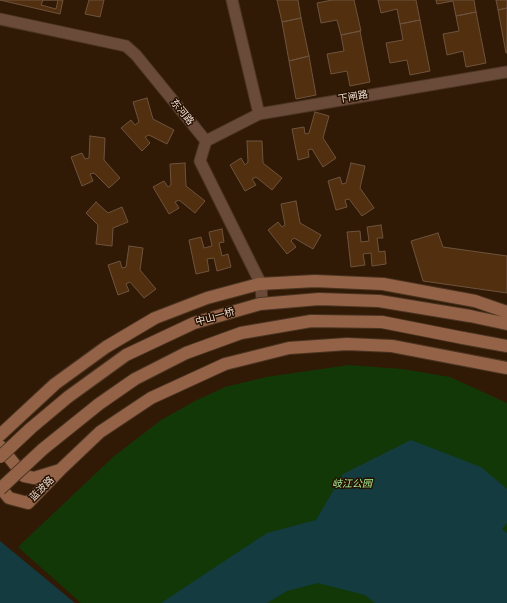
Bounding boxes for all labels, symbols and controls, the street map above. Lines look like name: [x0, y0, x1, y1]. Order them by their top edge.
street label: 下闸路: [337, 88, 369, 106]
street label: 东河路: [168, 97, 196, 127]
street label: 中山一桥: [194, 306, 236, 328]
street label: 蓝波路: [27, 474, 57, 504]
park label: 岐江公园: [332, 478, 372, 490]

